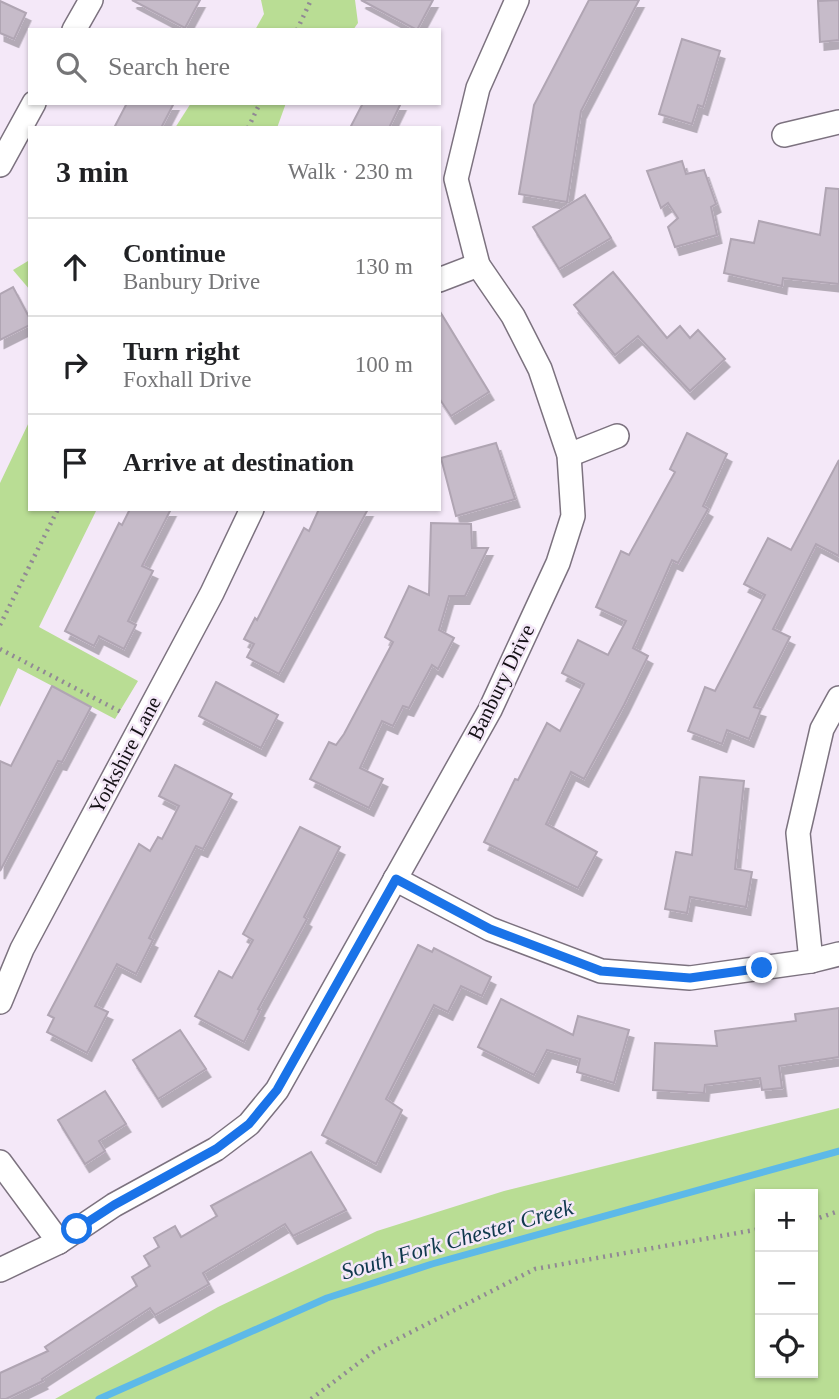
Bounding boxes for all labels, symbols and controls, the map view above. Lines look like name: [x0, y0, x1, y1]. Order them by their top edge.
search box: [28, 28, 441, 105]
icon: search: [52, 48, 90, 86]
text: Search here: [108, 52, 230, 81]
text: 3 min: [56, 155, 129, 188]
text: Walk · 230 m: [288, 159, 413, 184]
text: Continue: [123, 239, 226, 268]
icon: ahead: [56, 248, 94, 286]
text: 130 m: [355, 254, 413, 279]
text: Banbury Drive: [123, 269, 260, 294]
text: Turn right: [123, 337, 240, 366]
icon: right: [56, 346, 94, 384]
text: 100 m: [355, 352, 413, 377]
text: Foxhall Drive: [123, 367, 251, 392]
icon: arrive: [56, 444, 94, 482]
text: Arrive at destination: [123, 448, 354, 477]
street label: Banbury Drive: [463, 620, 539, 744]
street label: Yorkshire Lane: [84, 692, 166, 818]
route end: [746, 952, 777, 983]
map controls: [755, 1189, 818, 1378]
button: +: [755, 1189, 818, 1252]
water label: South Fork Chester Creek: [338, 1194, 577, 1285]
route start: [61, 1213, 92, 1244]
button: −: [755, 1252, 818, 1315]
button: locate: [755, 1315, 818, 1378]

